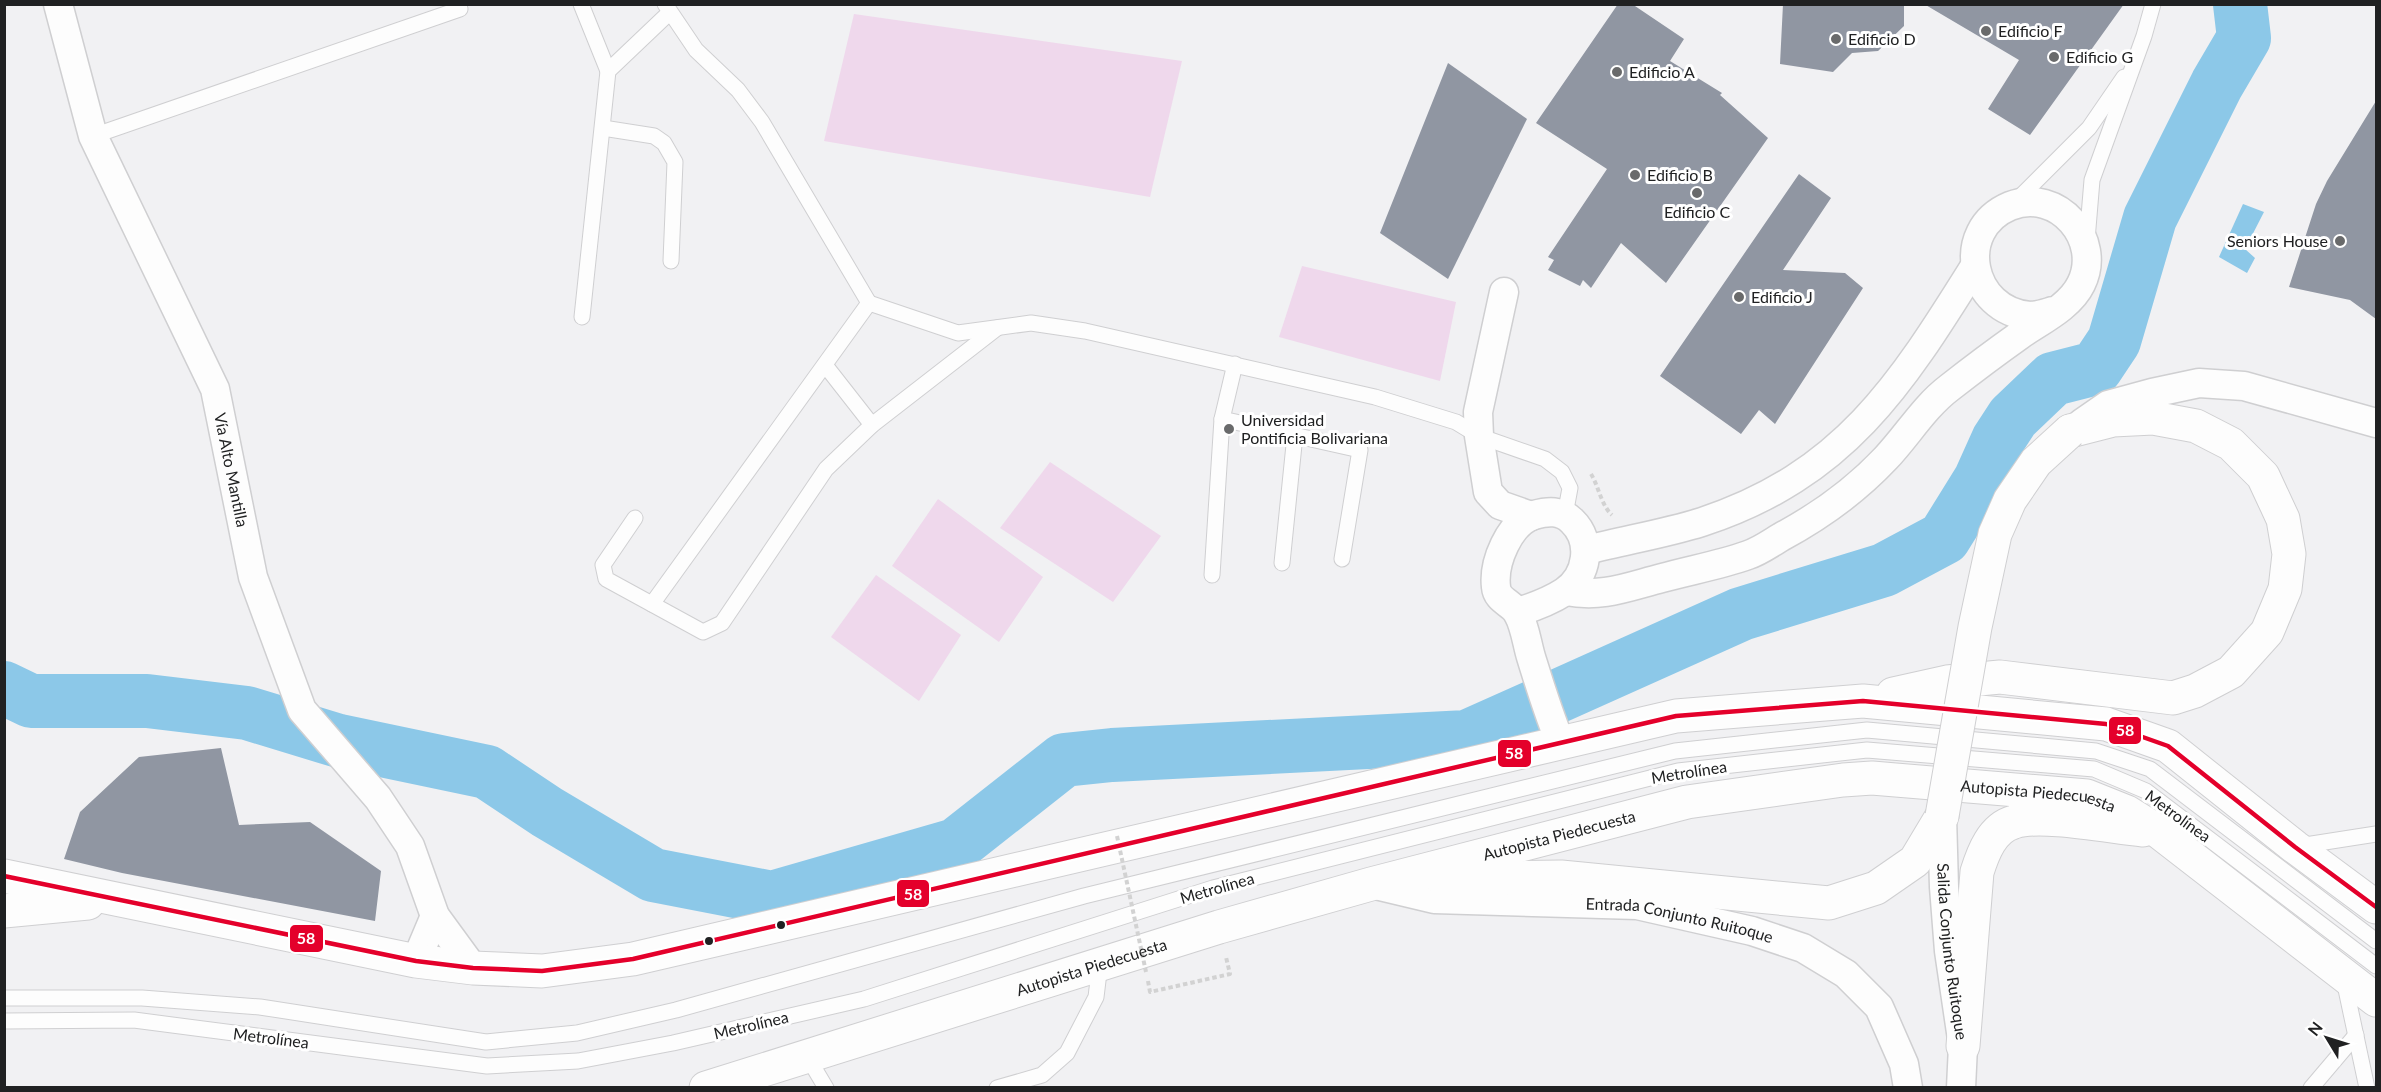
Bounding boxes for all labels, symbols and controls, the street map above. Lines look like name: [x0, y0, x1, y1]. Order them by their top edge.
place label: Edificio F: [1998, 21, 2063, 40]
marker: Edificio F: [1979, 24, 1993, 38]
place label: Edificio D: [1848, 29, 1916, 48]
marker: Edificio D: [1829, 32, 1843, 46]
place label: Edificio G: [2066, 47, 2133, 66]
marker: Edificio G: [2047, 50, 2061, 64]
place label: Edificio A: [1629, 62, 1695, 81]
marker: Edificio A: [1610, 65, 1624, 79]
place label: Edificio B: [1647, 165, 1713, 184]
marker: Edificio B: [1628, 168, 1642, 182]
marker: Edificio C: [1690, 186, 1704, 200]
place label: Edificio C: [1664, 202, 1730, 221]
place label: Seniors House: [2227, 231, 2328, 250]
marker: Seniors House: [2333, 234, 2347, 248]
place label: Edificio J: [1751, 287, 1813, 306]
marker: Edificio J: [1732, 290, 1746, 304]
place label: Universidad Pontificia Bolivariana: [1241, 410, 1388, 447]
street label: Vía Alto Mantilla: [211, 411, 253, 529]
marker: Universidad Pontificia Bolivariana: [1222, 422, 1236, 436]
line badge: 58: [2108, 716, 2142, 745]
text: 58: [2116, 720, 2134, 739]
line badge: 58: [1497, 739, 1532, 768]
text: 58: [1505, 743, 1523, 762]
street label: Metrolínea: [1650, 756, 1728, 787]
street label: Autopista Piedecuesta: [1960, 775, 2119, 815]
street label: Metrolínea: [2142, 786, 2215, 846]
street label: Autopista Piedecuesta: [1481, 806, 1637, 864]
street label: Salida Conjunto Ruitoque: [1934, 863, 1972, 1041]
street label: Metrolínea: [1178, 868, 1256, 907]
line badge: 58: [896, 879, 930, 908]
text: 58: [904, 884, 922, 903]
street label: Entrada Conjunto Ruitoque: [1585, 893, 1776, 946]
unlabelled marker: [775, 919, 787, 931]
line badge: 58: [289, 924, 324, 953]
text: 58: [297, 928, 315, 947]
street label: Autopista Piedecuesta: [1014, 934, 1169, 999]
unlabelled marker: [703, 935, 715, 947]
street label: Metrolínea: [712, 1007, 790, 1042]
north arrow: [2297, 1008, 2357, 1068]
text: N: [2304, 1018, 2326, 1039]
street label: Metrolínea: [232, 1023, 310, 1052]

